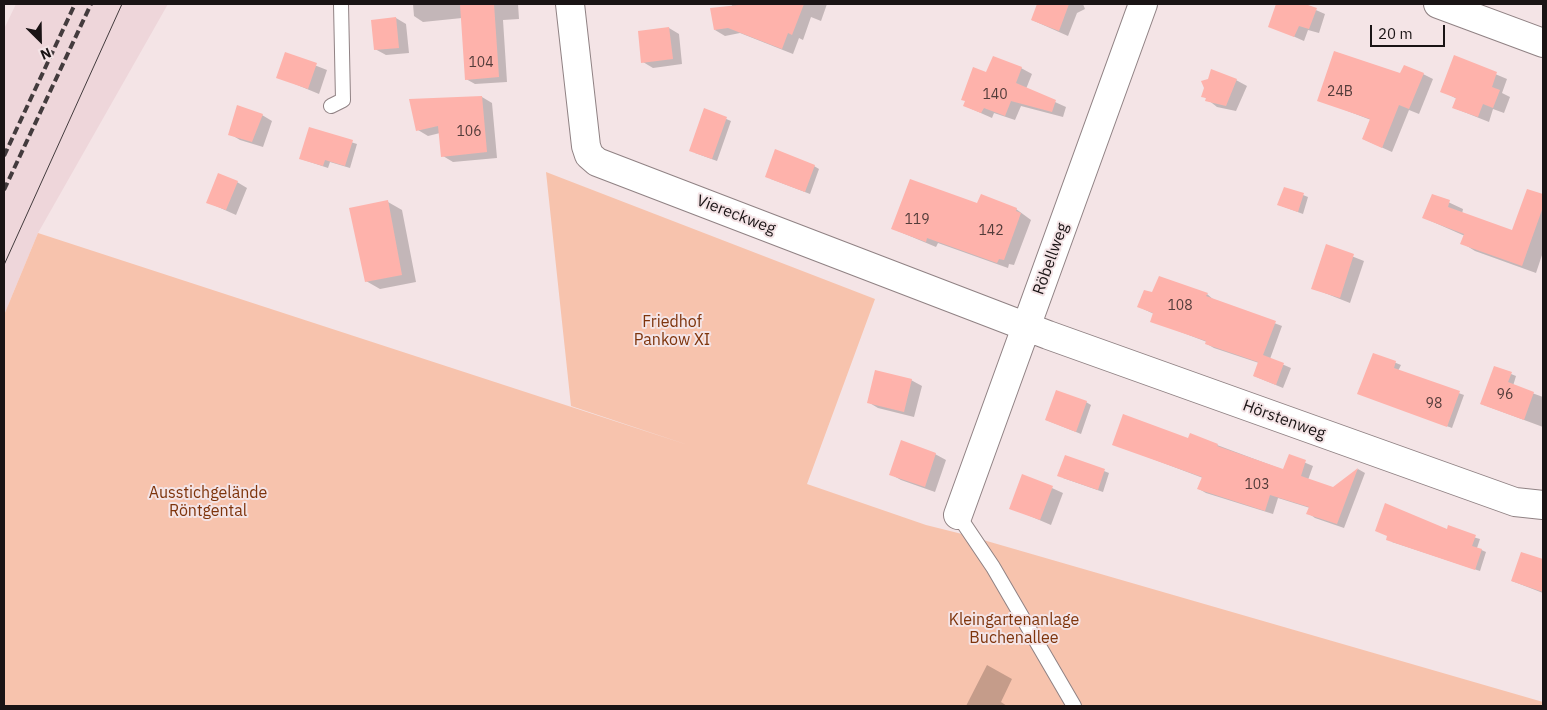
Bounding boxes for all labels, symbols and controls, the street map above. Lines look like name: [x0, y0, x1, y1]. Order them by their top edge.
north arrow: [15, 15, 65, 65]
scale bar: [1372, 15, 1447, 47]
text: 20 m: [1378, 24, 1413, 43]
text: N: [38, 44, 54, 64]
house number: 104: [468, 55, 494, 71]
house number: 24B: [1327, 84, 1353, 100]
house number: 140: [982, 87, 1008, 103]
house number: 106: [456, 124, 482, 140]
street label: Viereckweg: [694, 191, 778, 239]
house number: 119: [904, 212, 930, 228]
street label: Röbellweg: [1029, 220, 1073, 298]
house number: 142: [978, 223, 1004, 239]
house number: 108: [1167, 298, 1193, 314]
park label: Friedhof Pankow XI: [634, 312, 710, 350]
house number: 96: [1497, 387, 1513, 403]
street label: Hörstenweg: [1240, 396, 1328, 444]
house number: 98: [1426, 396, 1442, 412]
house number: 103: [1244, 477, 1270, 493]
park label: Ausstichgelände Röntgental: [149, 483, 267, 521]
park label: Kleingartenanlage Buchenallee: [949, 610, 1079, 648]

